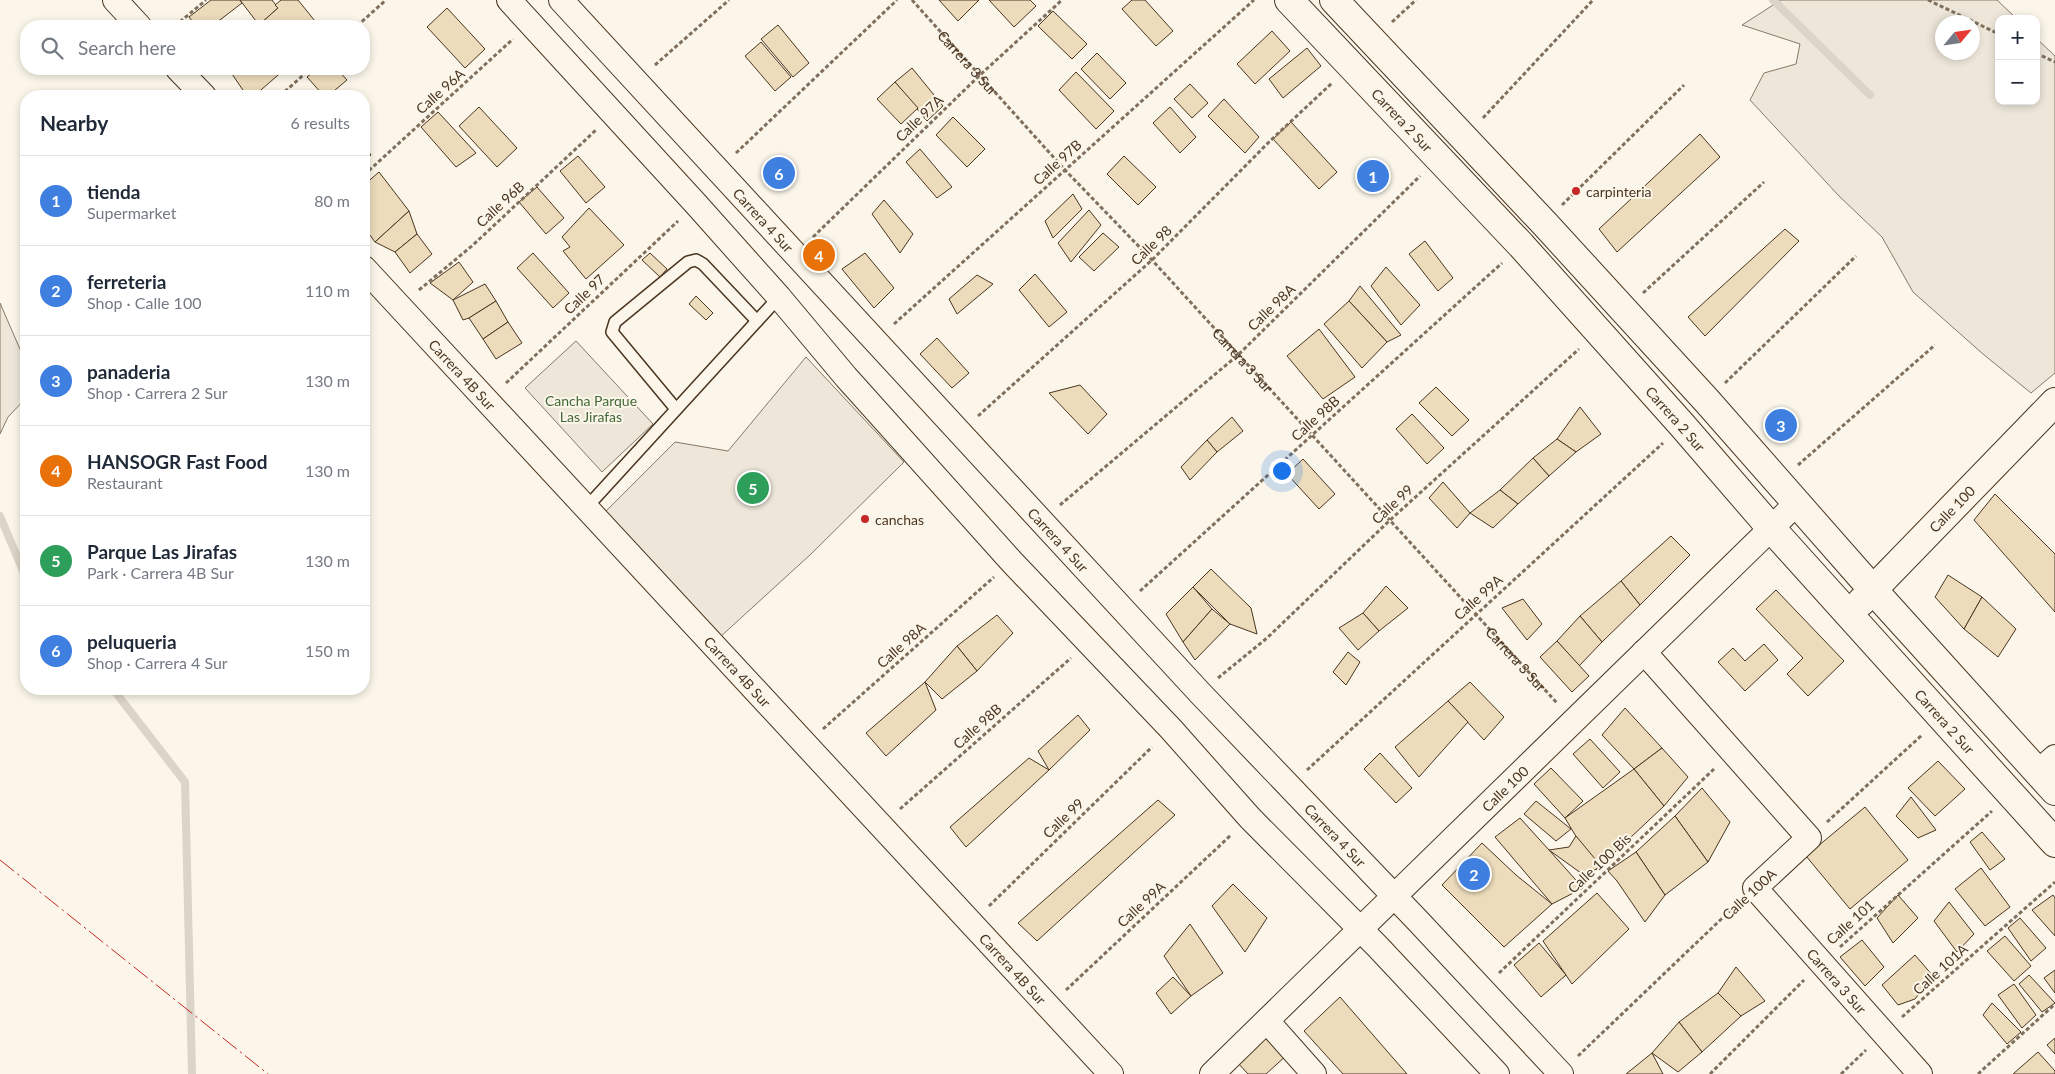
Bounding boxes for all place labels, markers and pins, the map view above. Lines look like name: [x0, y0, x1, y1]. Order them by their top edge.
pin: 6: [763, 154, 795, 192]
pin: 1: [1357, 157, 1389, 195]
place label: carpinteria: [1586, 183, 1651, 200]
marker: carpinteria: [1570, 185, 1582, 197]
pin: 4: [803, 236, 835, 274]
pin: 3: [1765, 406, 1797, 444]
pin: 5: [737, 469, 769, 507]
place label: canchas: [875, 511, 924, 528]
marker: canchas: [859, 513, 871, 525]
pin: 2: [1458, 855, 1490, 893]

